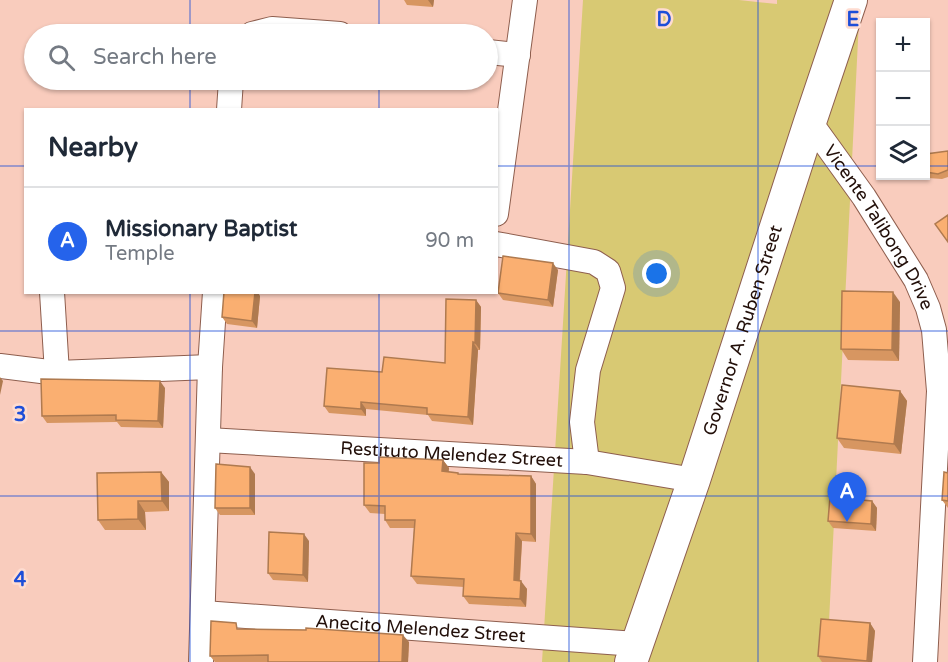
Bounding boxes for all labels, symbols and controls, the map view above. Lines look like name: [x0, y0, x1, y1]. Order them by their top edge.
text: D: [656, 8, 672, 32]
text: E: [847, 8, 860, 32]
map controls: [876, 18, 930, 180]
button: +: [876, 18, 930, 72]
search box: [24, 24, 498, 90]
icon: search: [45, 41, 78, 74]
text: Search here: [93, 44, 217, 70]
button: −: [876, 72, 930, 126]
button: layers: [876, 126, 930, 180]
text: Nearby: [48, 132, 138, 163]
street label: Vicente Talibong Drive: [819, 140, 938, 313]
text: Missionary Baptist: [105, 216, 297, 242]
street label: Governor A. Ruben Street: [698, 222, 787, 438]
text: A: [60, 229, 75, 253]
text: 90 m: [425, 229, 474, 253]
text: Temple: [105, 242, 175, 266]
your location: [642, 259, 671, 288]
text: 3: [14, 403, 26, 427]
street label: Restituto Melendez Street: [340, 437, 564, 472]
pin: A: [828, 472, 866, 522]
text: 4: [14, 568, 27, 592]
street label: Anecito Melendez Street: [315, 610, 526, 647]

